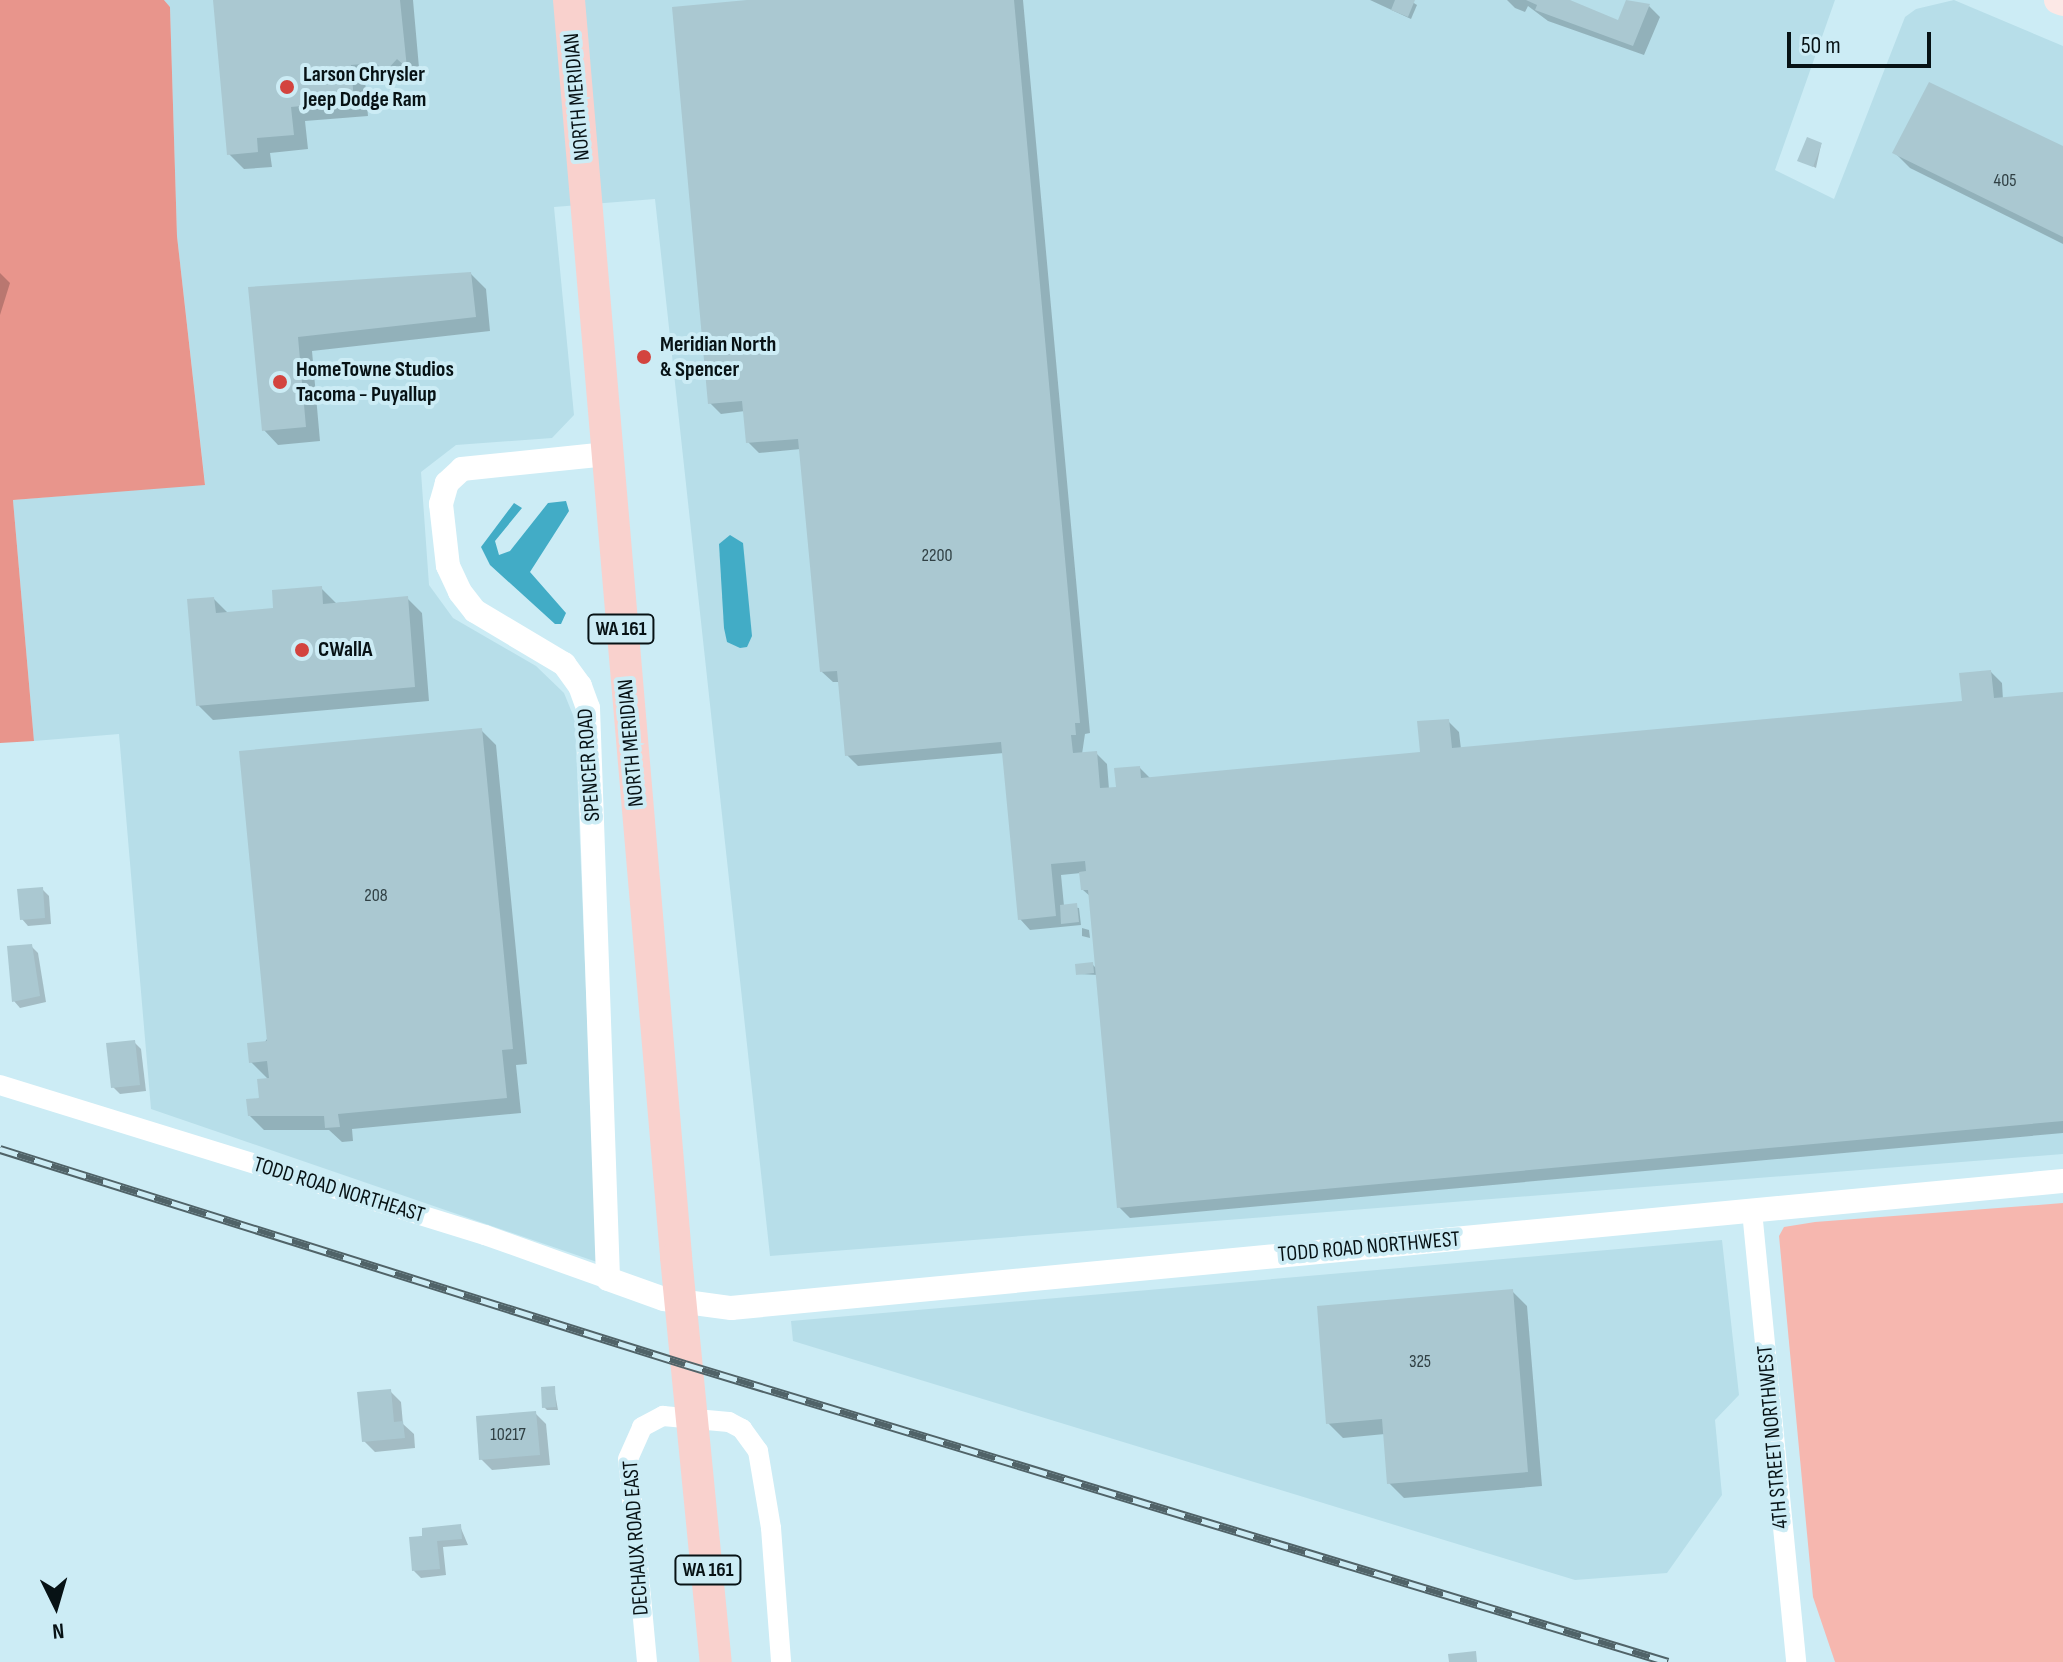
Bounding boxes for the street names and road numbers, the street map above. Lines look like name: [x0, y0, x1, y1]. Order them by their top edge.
street label: NORTH MERIDIAN: [558, 32, 596, 162]
road number: WA 161: [587, 613, 655, 645]
street label: NORTH MERIDIAN: [612, 678, 650, 808]
street label: SPENCER ROAD: [572, 708, 606, 822]
street label: TODD ROAD NORTHEAST: [250, 1151, 428, 1229]
street label: TODD ROAD NORTHWEST: [1277, 1226, 1461, 1268]
street label: 4TH STREET NORTHWEST: [1752, 1344, 1794, 1530]
street label: DECHAUX ROAD EAST: [617, 1460, 655, 1616]
road number: WA 161: [674, 1554, 742, 1586]

